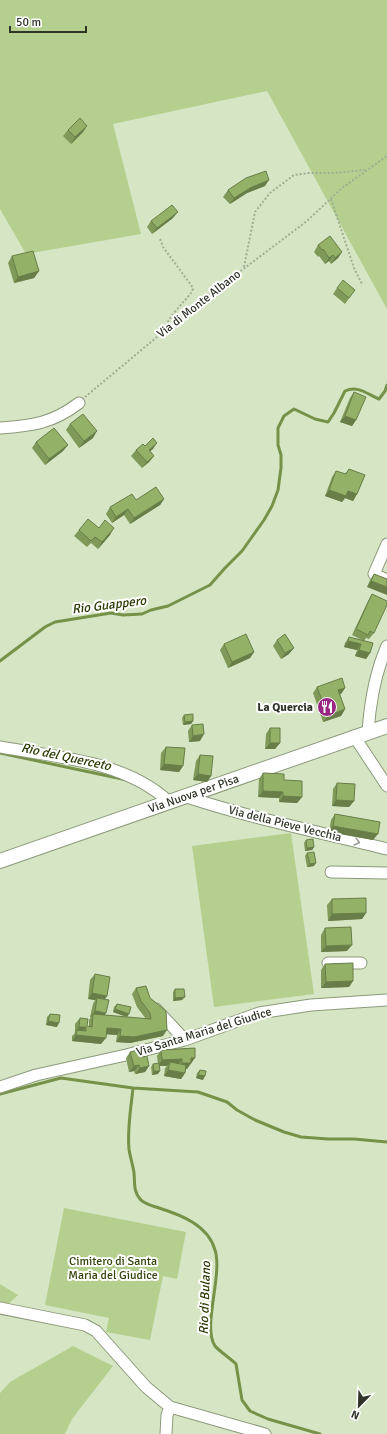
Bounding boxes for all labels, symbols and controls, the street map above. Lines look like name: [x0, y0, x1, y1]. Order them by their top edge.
scale bar: [10, 8, 86, 34]
text: 50 m: [16, 15, 41, 30]
street label: Via di Monte Albano: [154, 267, 244, 341]
water label: Rio Guappero: [71, 592, 148, 617]
restaurant icon: La Quercia: [316, 696, 338, 718]
place label: La Quercia: [257, 700, 313, 715]
water label: Rio del Querceto: [20, 740, 114, 775]
street label: Via Nuova per Pisa: [146, 771, 241, 816]
street label: Via della Pieve Vecchia: [227, 803, 343, 845]
one-way arrow: [354, 837, 360, 845]
street label: Via Santa Maria del Giudice: [135, 1004, 273, 1060]
park label: Cimitero di Santa Maria del Giudice: [68, 1254, 158, 1283]
water label: Rio di Bulano: [196, 1260, 214, 1335]
north arrow: [339, 1386, 379, 1426]
text: N: [349, 1407, 361, 1422]

